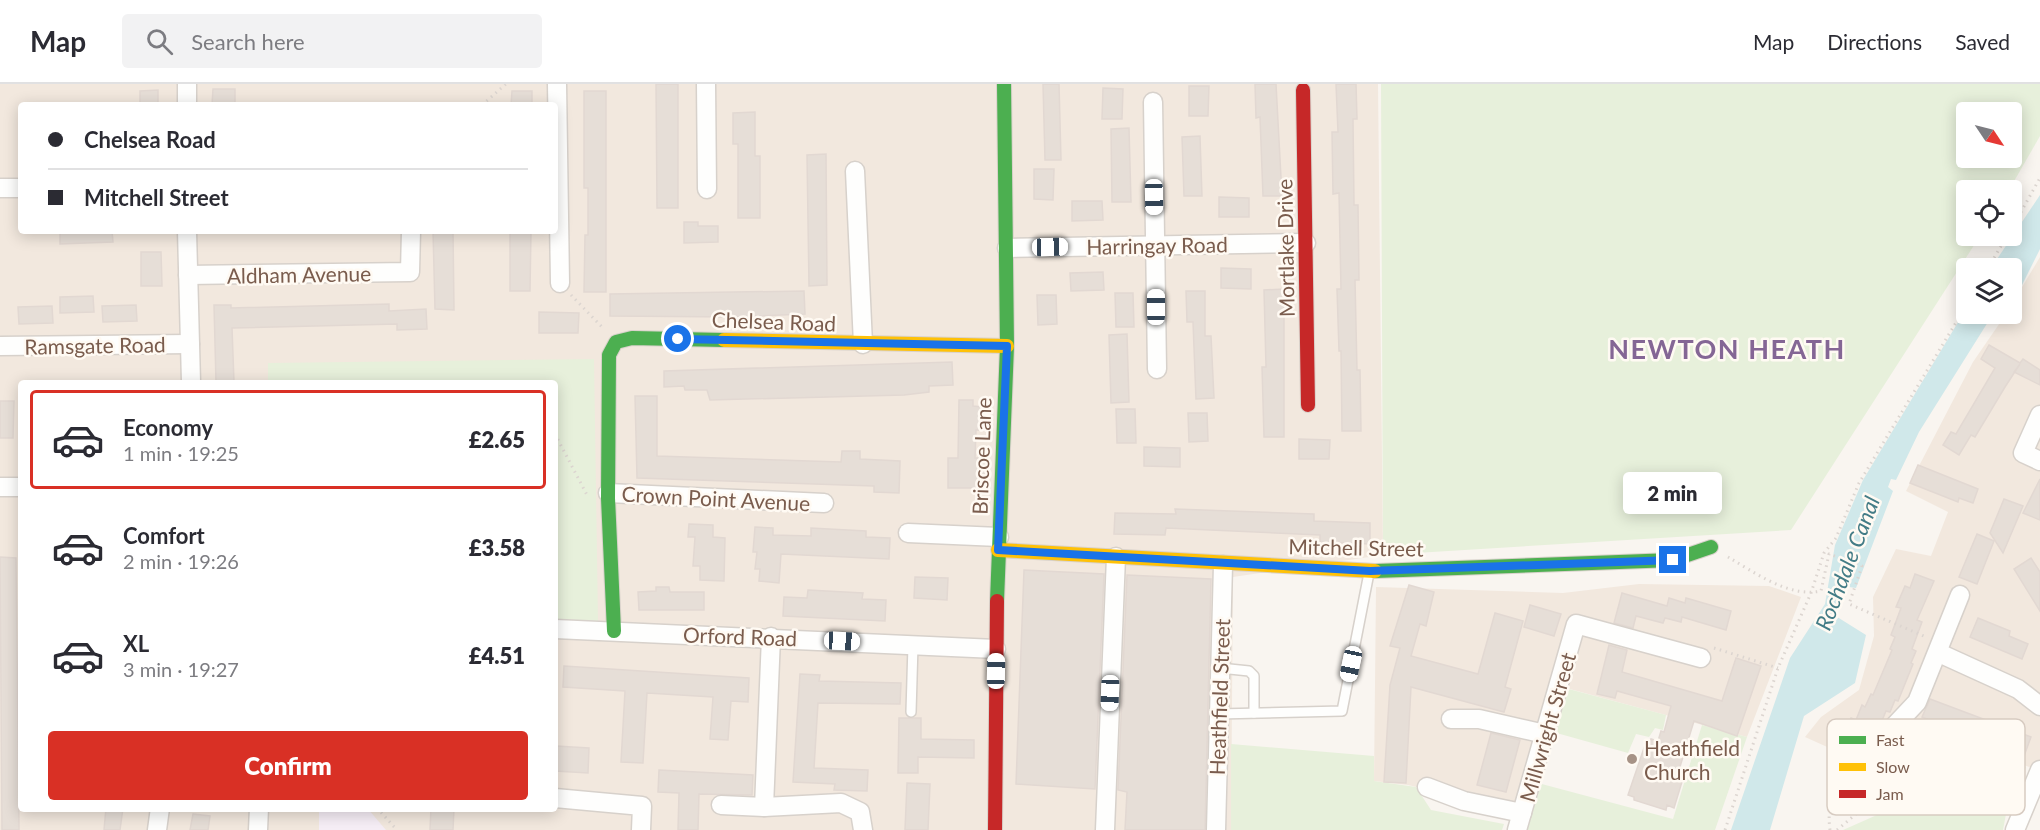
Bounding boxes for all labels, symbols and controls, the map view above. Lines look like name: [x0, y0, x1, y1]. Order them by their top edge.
search box: [122, 14, 542, 68]
text: Map: [30, 24, 86, 58]
icon: search: [143, 25, 176, 58]
text: Search here: [191, 28, 305, 55]
text: Map: [1753, 29, 1794, 54]
text: Directions: [1827, 29, 1922, 54]
text: Saved: [1955, 29, 2010, 54]
north arrow: [1956, 102, 2022, 168]
map controls: [1956, 102, 2022, 324]
text: Chelsea Road: [84, 126, 216, 153]
car: [1145, 179, 1163, 215]
street label: Mortlake Drive: [1271, 179, 1299, 317]
button: locate: [1956, 180, 2022, 246]
text: Mitchell Street: [84, 184, 229, 211]
street label: Harringay Road: [1086, 231, 1228, 259]
car: [1032, 238, 1068, 256]
button: layers: [1956, 258, 2022, 324]
street label: Aldham Avenue: [227, 260, 371, 288]
car: [1147, 289, 1165, 325]
street label: Chelsea Road: [711, 306, 837, 336]
route start: [664, 325, 691, 352]
street label: Ramsgate Road: [24, 331, 166, 359]
district label: NEWTON HEATH: [1608, 332, 1846, 365]
street label: Briscoe Lane: [966, 397, 996, 515]
icon: car: [51, 413, 105, 467]
text: Economy: [123, 414, 213, 441]
text: £2.65: [469, 426, 525, 453]
text: 1 min · 19:25: [123, 441, 239, 465]
callout: 2 min: [1624, 473, 1722, 515]
street label: Crown Point Avenue: [621, 481, 811, 515]
text: 2 min: [1648, 481, 1697, 505]
water label: Rochdale Canal: [1809, 492, 1885, 634]
icon: car: [51, 521, 105, 575]
text: Comfort: [123, 522, 205, 549]
street label: Mitchell Street: [1288, 533, 1424, 561]
text: £3.58: [469, 534, 525, 561]
route end: [1659, 546, 1686, 573]
text: 2 min · 19:26: [123, 549, 239, 573]
street label: Heathfield Street: [1204, 618, 1234, 776]
street label: Orford Road: [683, 622, 797, 650]
icon: car: [51, 629, 105, 683]
text: XL: [123, 630, 149, 657]
car: [824, 631, 860, 651]
text: £4.51: [469, 642, 525, 669]
car: [1338, 645, 1364, 683]
street label: Millwright Street: [1514, 649, 1580, 805]
car: [987, 653, 1005, 689]
text: 3 min · 19:27: [123, 657, 239, 681]
car: [1100, 675, 1120, 711]
legend: [1827, 719, 2025, 815]
text: Fast: [1876, 730, 1905, 749]
button: Confirm: [48, 731, 528, 800]
place label: Heathfield Church: [1644, 735, 1740, 784]
marker: Heathfield Church: [1625, 752, 1639, 766]
text: Slow: [1876, 757, 1910, 776]
text: Jam: [1876, 784, 1904, 803]

